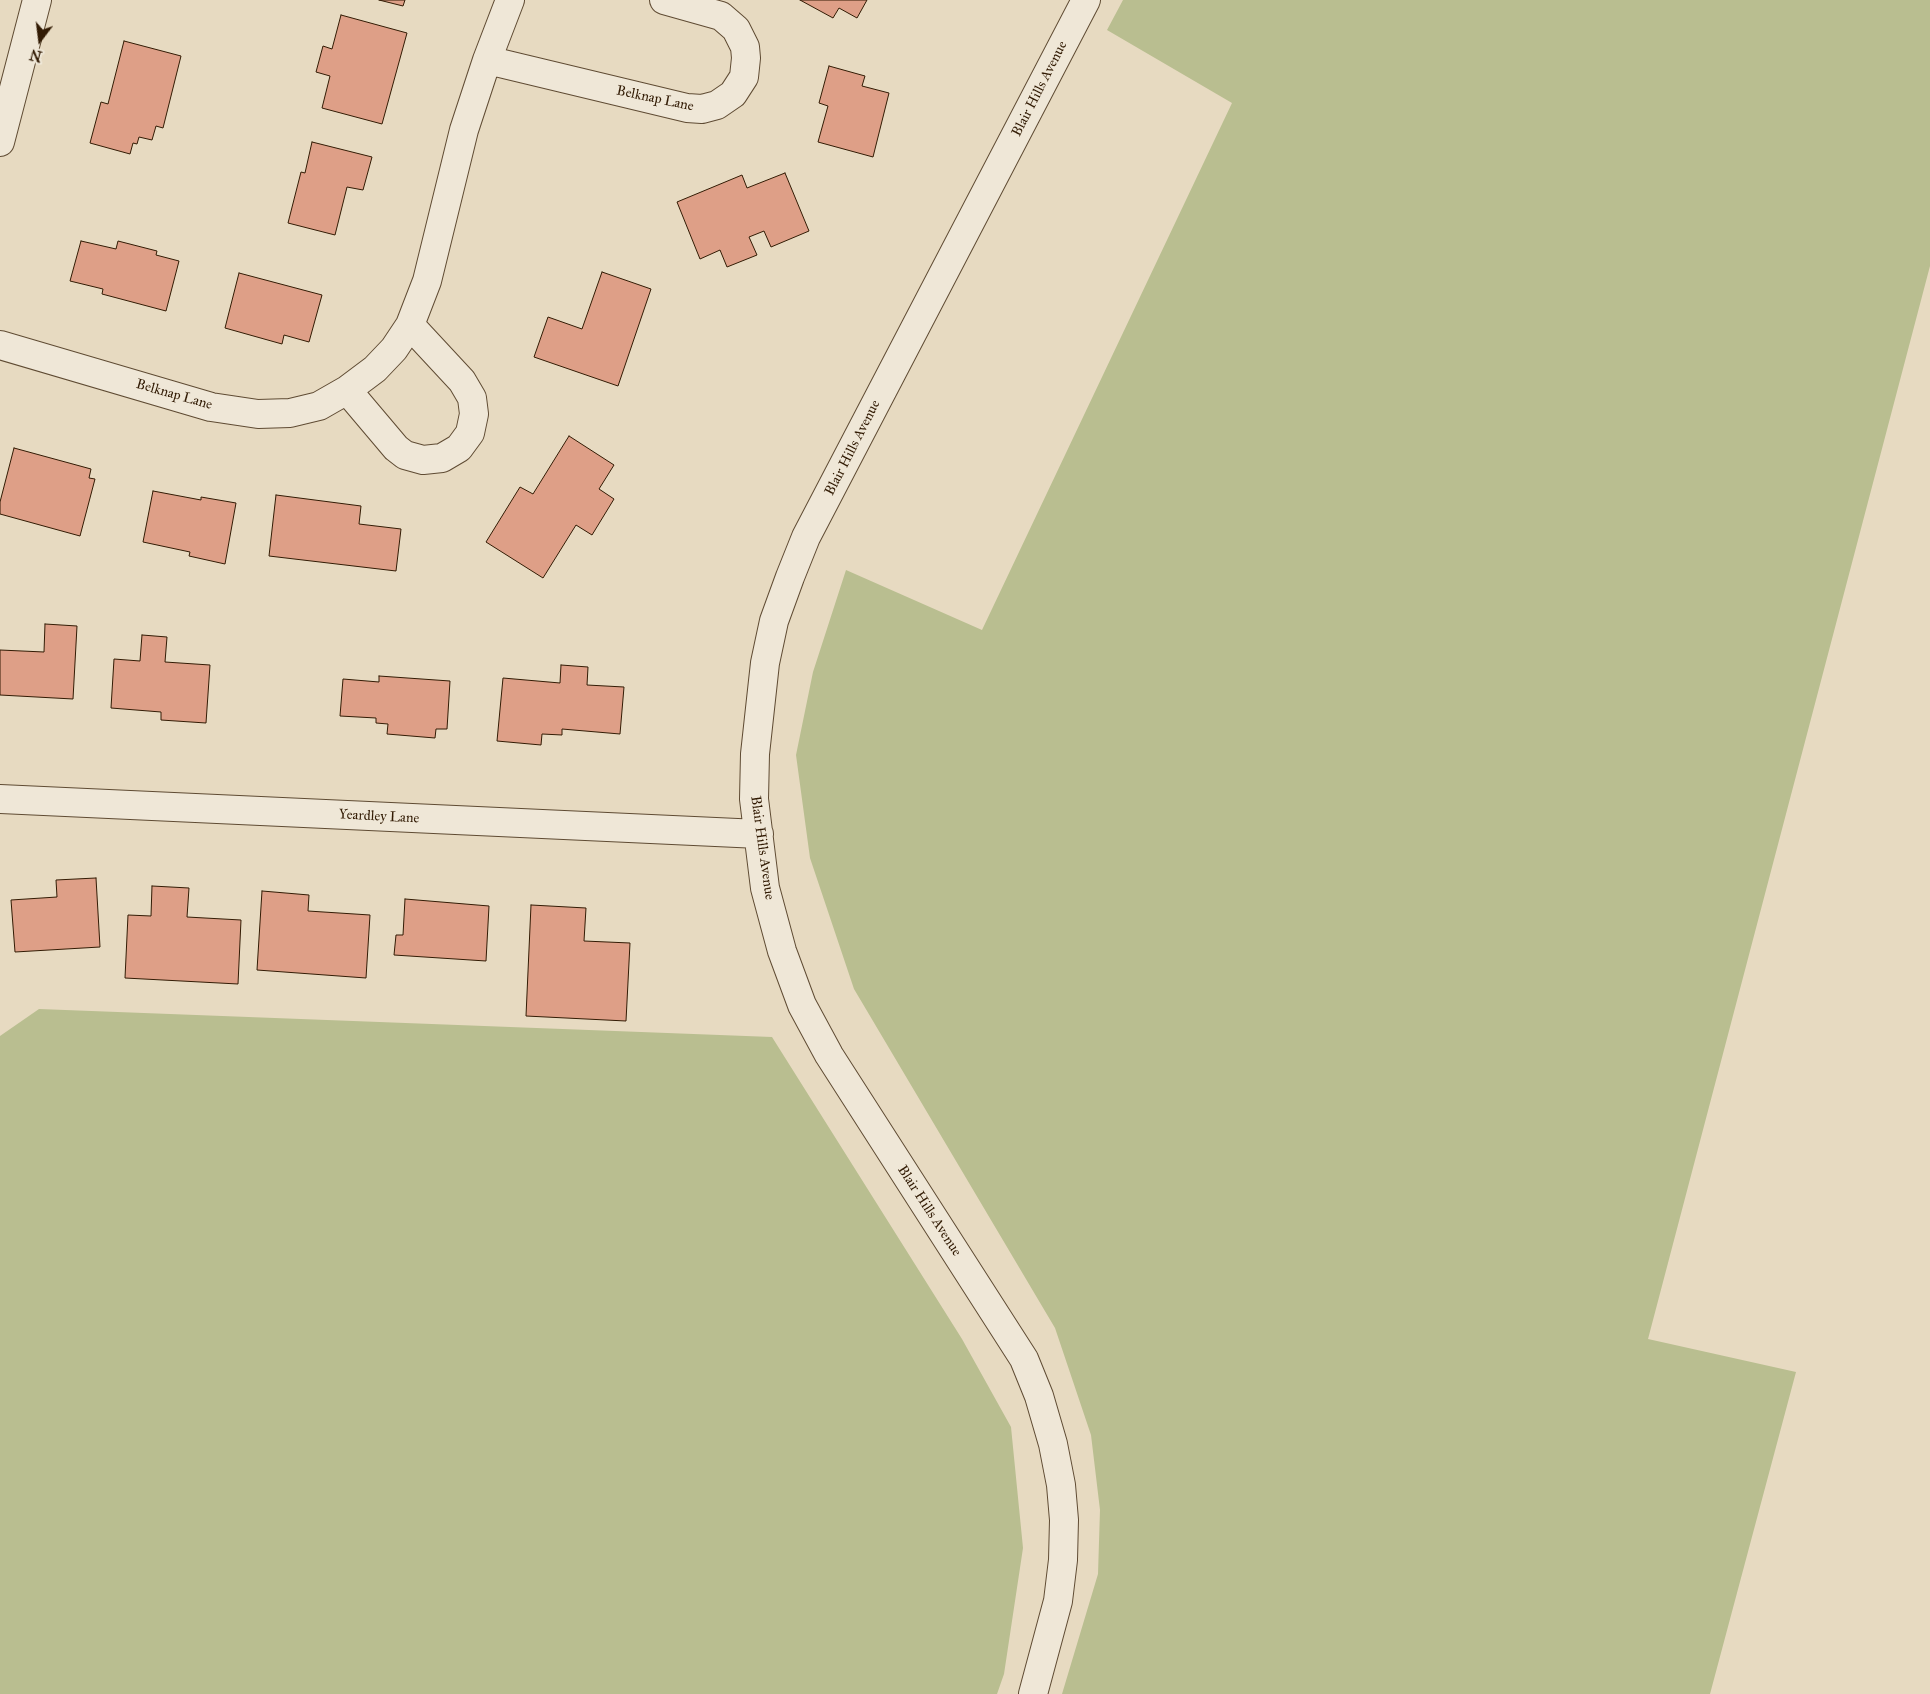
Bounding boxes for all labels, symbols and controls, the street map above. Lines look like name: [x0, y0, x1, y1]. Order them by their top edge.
north arrow: [15, 15, 65, 65]
street label: Blair Hills Avenue: [1009, 39, 1071, 139]
text: N: [28, 45, 44, 65]
street label: Belknap Lane: [615, 83, 695, 115]
street label: Belknap Lane: [134, 376, 214, 414]
street label: Blair Hills Avenue: [822, 398, 884, 498]
street label: Blair Hills Avenue: [746, 795, 778, 901]
street label: Yeardley Lane: [338, 807, 420, 827]
street label: Blair Hills Avenue: [893, 1162, 965, 1260]

